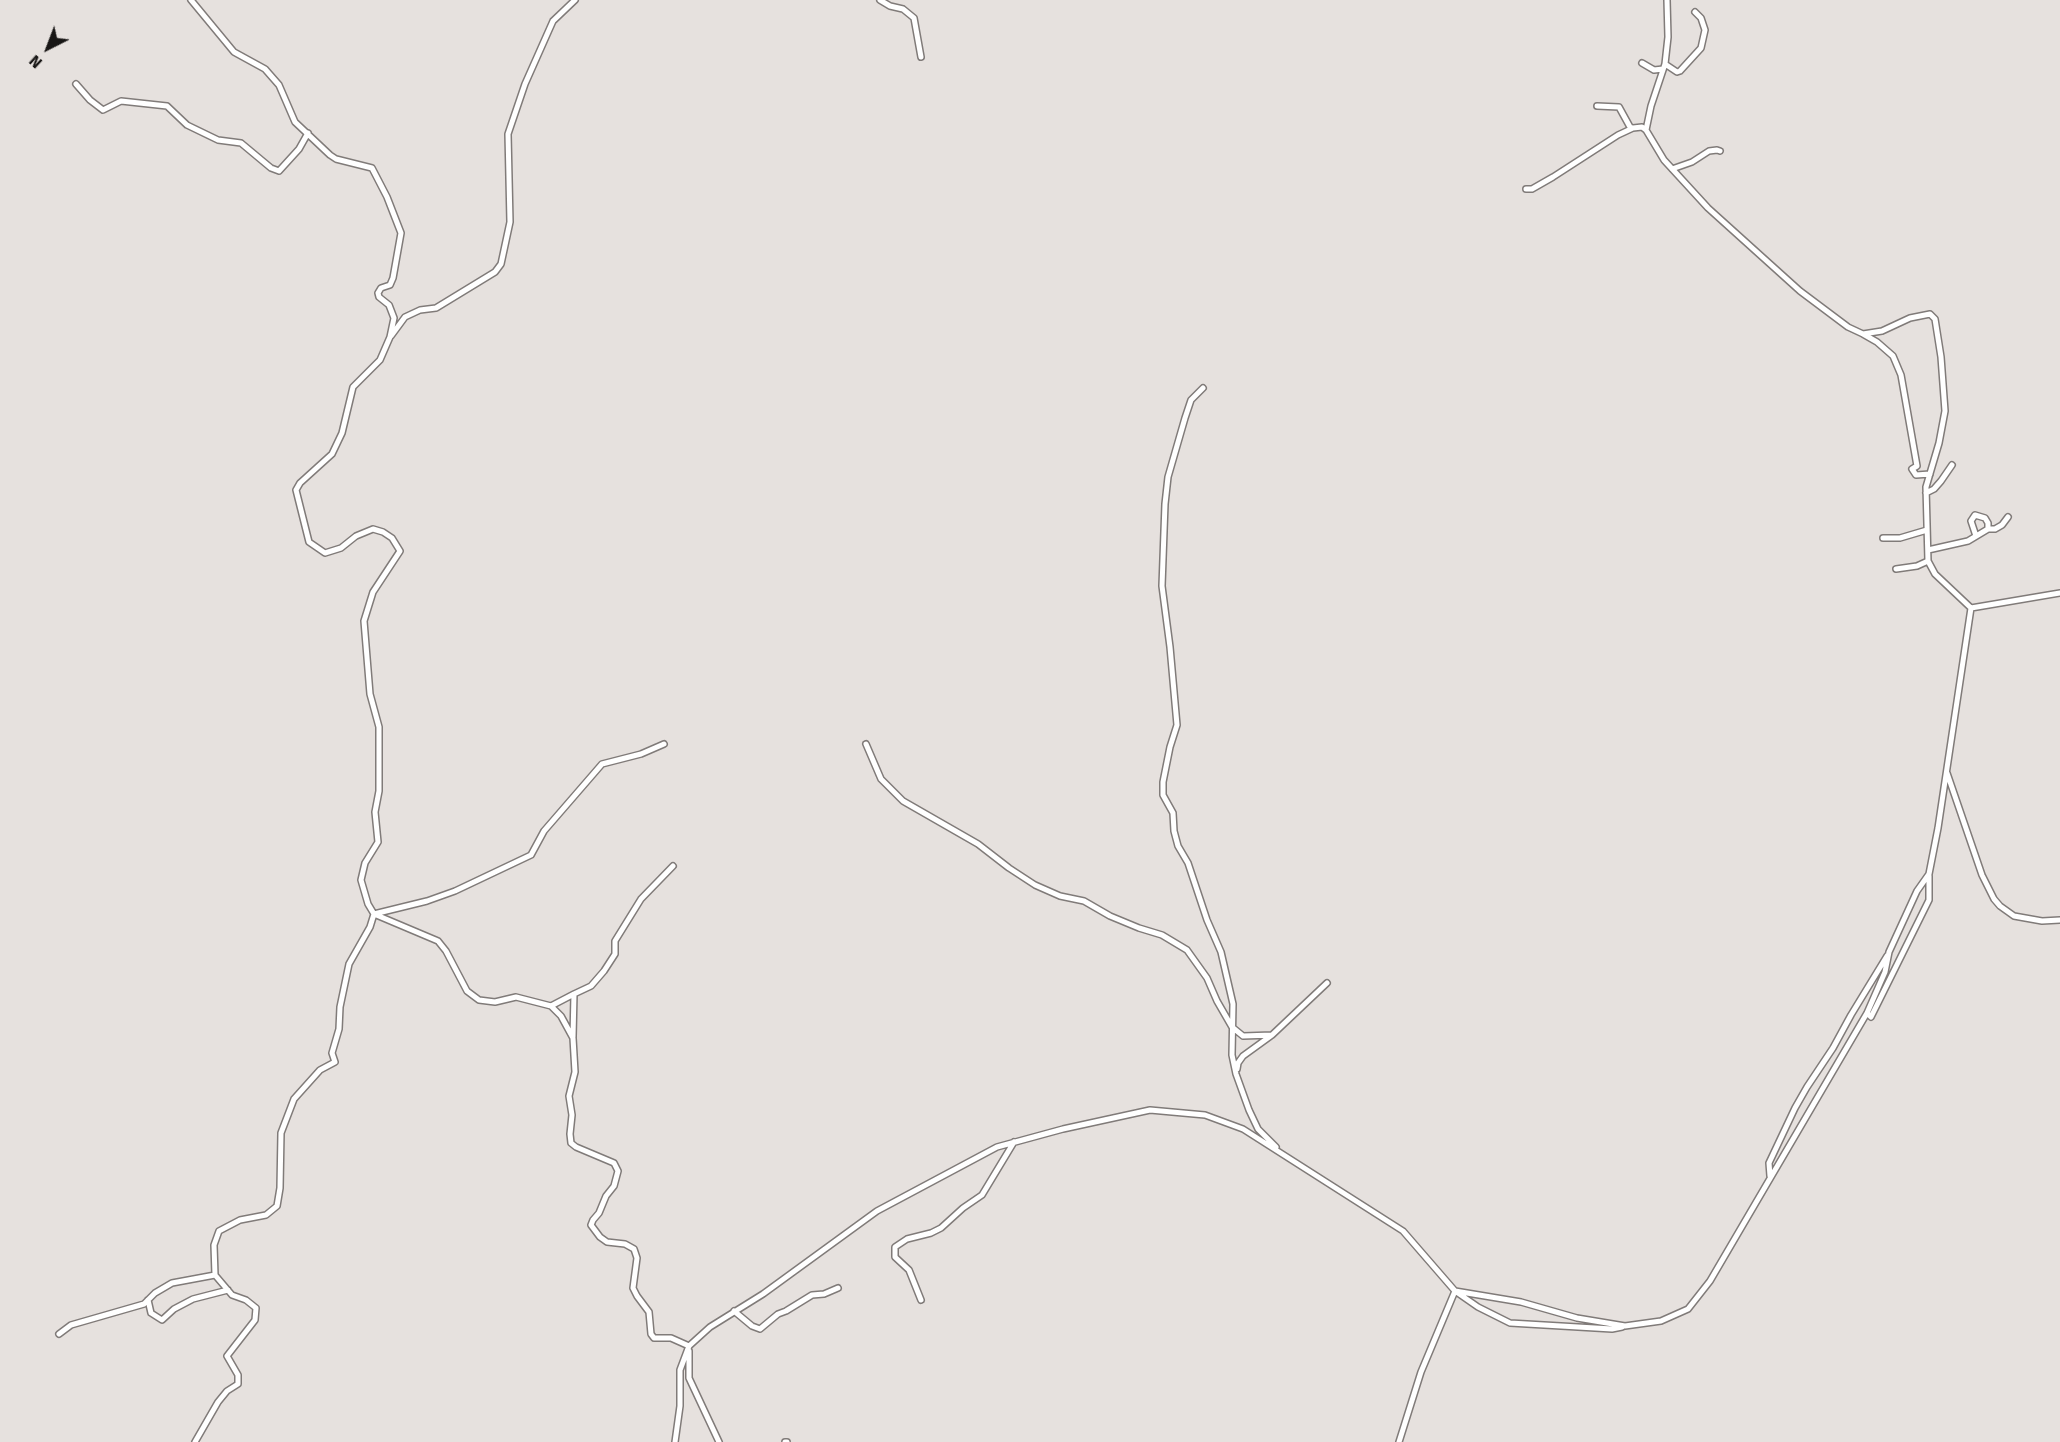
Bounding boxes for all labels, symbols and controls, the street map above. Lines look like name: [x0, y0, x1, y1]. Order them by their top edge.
north arrow: [18, 18, 78, 78]
text: N: [25, 51, 46, 72]

